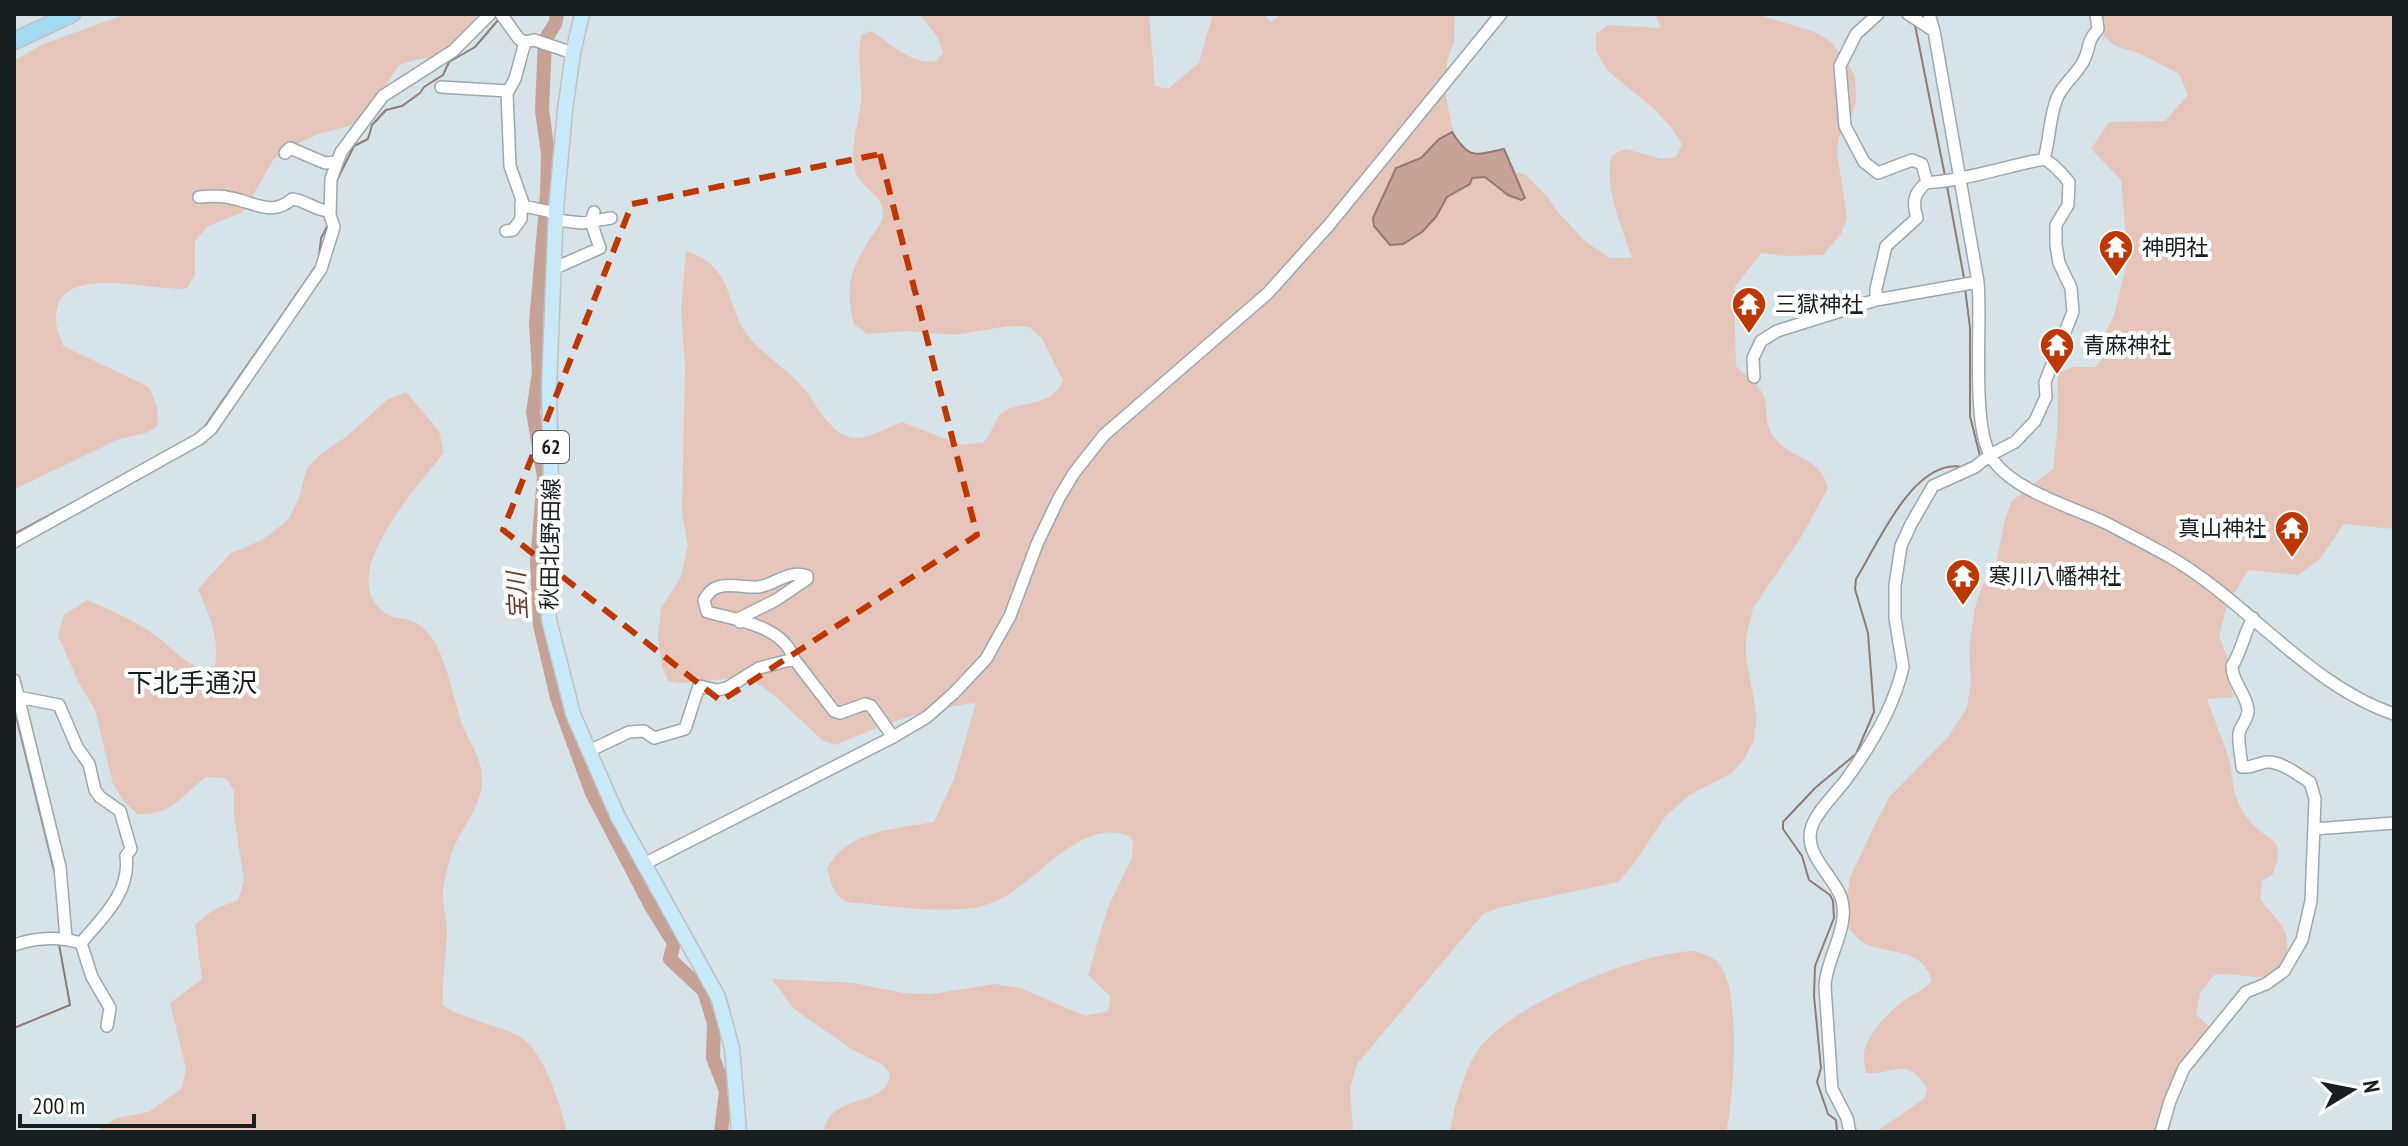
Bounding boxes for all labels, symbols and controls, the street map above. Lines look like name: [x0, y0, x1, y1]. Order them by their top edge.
temple icon: 神明社: [2097, 228, 2135, 278]
place label: 神明社: [2142, 233, 2208, 261]
temple icon: 三獄神社: [1730, 285, 1768, 335]
place label: 三獄神社: [1775, 290, 1863, 318]
temple icon: 青麻神社: [2038, 326, 2076, 376]
place label: 青麻神社: [2083, 331, 2171, 359]
road number: 62: [533, 431, 569, 463]
street label: 秋田北野田線: [535, 478, 565, 610]
temple icon: 真山神社: [2273, 509, 2311, 559]
place label: 真山神社: [2178, 514, 2266, 542]
temple icon: 寒川八幡神社: [1944, 557, 1982, 607]
place label: 寒川八幡神社: [1989, 562, 2121, 590]
water label: 宝川: [500, 568, 534, 621]
district label: 下北手通沢: [127, 666, 257, 699]
north arrow: [2312, 1050, 2392, 1130]
scale bar: [20, 1078, 254, 1128]
text: N: [2357, 1078, 2387, 1095]
text: 200 m: [32, 1090, 85, 1121]

